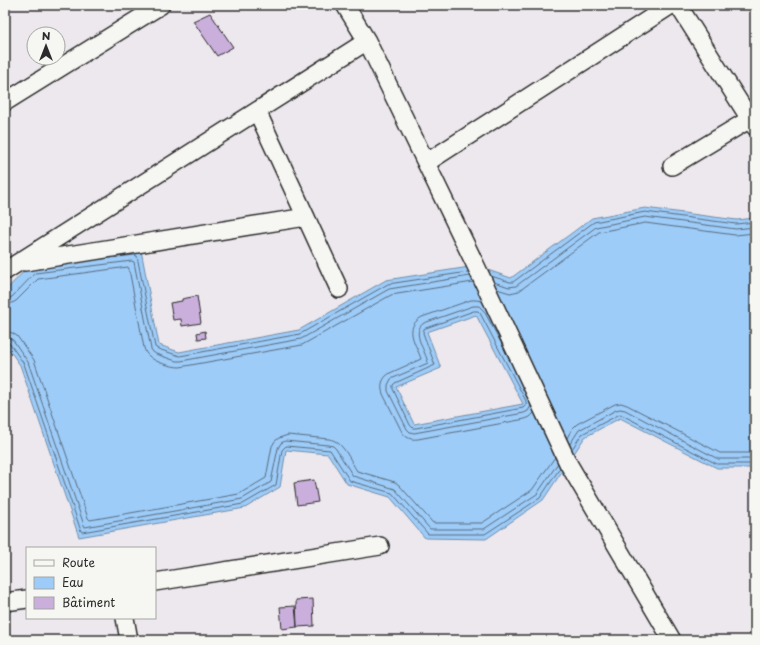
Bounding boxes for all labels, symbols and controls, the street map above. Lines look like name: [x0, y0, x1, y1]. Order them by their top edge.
north arrow: [26, 26, 66, 66]
text: N: [42, 27, 51, 44]
legend: [26, 547, 156, 619]
text: Route: [62, 553, 95, 571]
text: Eau: [62, 573, 84, 591]
text: Bâtiment: [62, 593, 115, 611]

